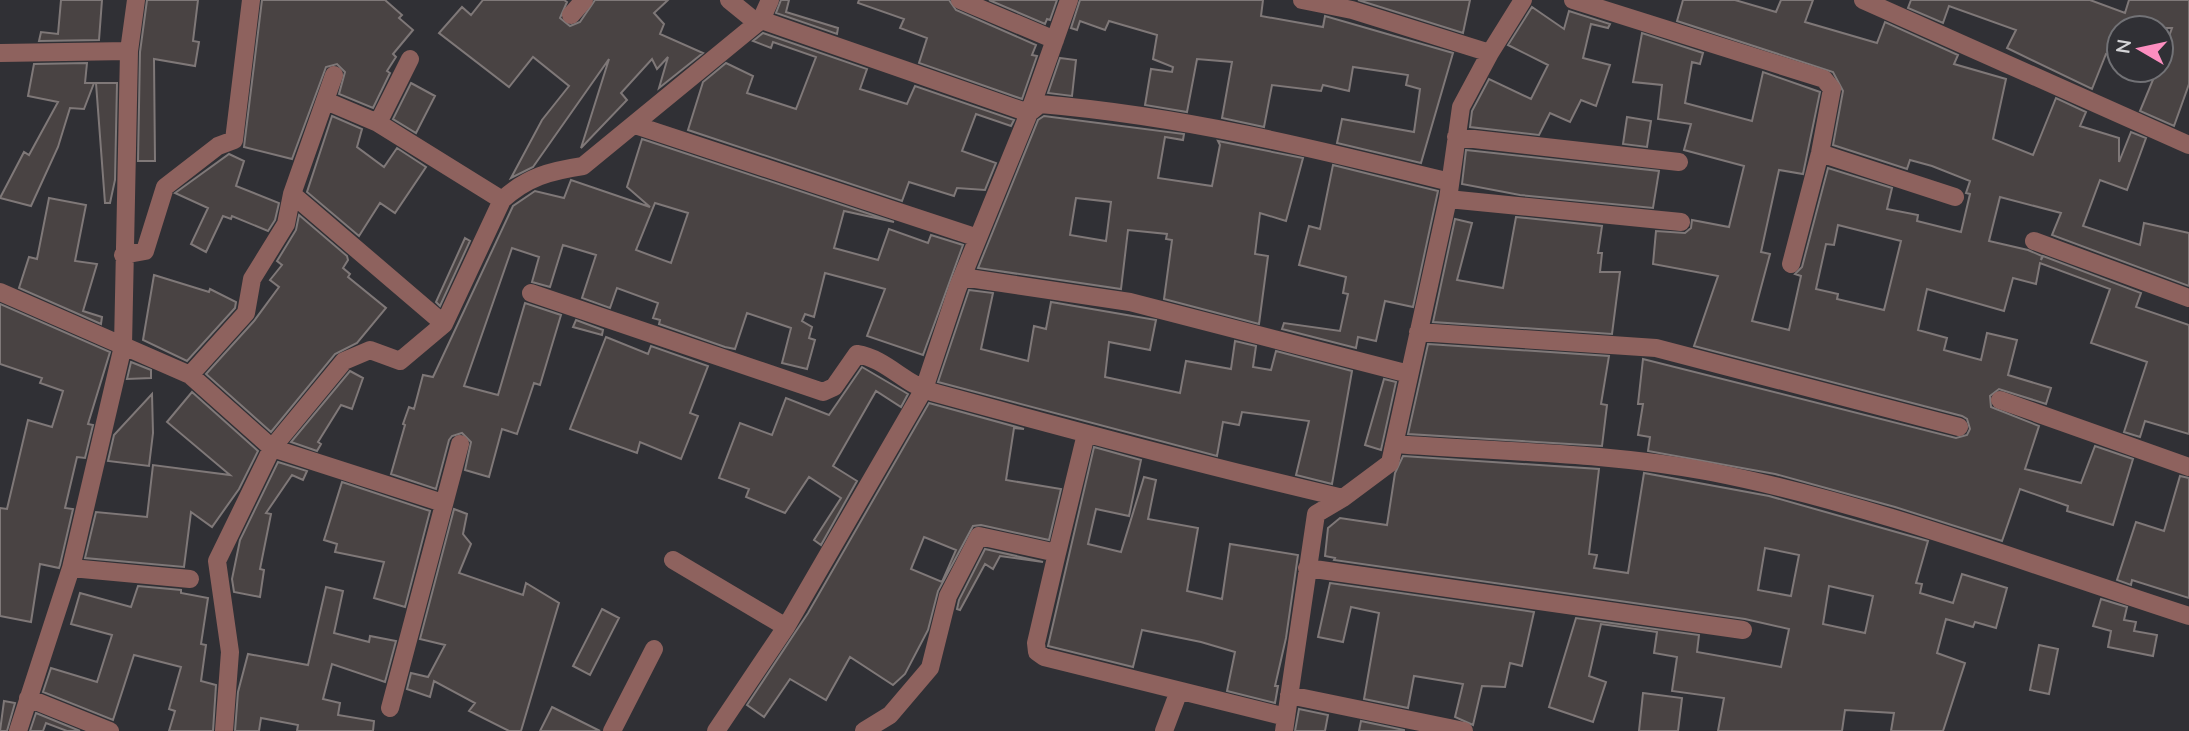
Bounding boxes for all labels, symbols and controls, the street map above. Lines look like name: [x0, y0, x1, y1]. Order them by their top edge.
north arrow: [2105, 14, 2175, 84]
text: N: [2110, 37, 2138, 56]

